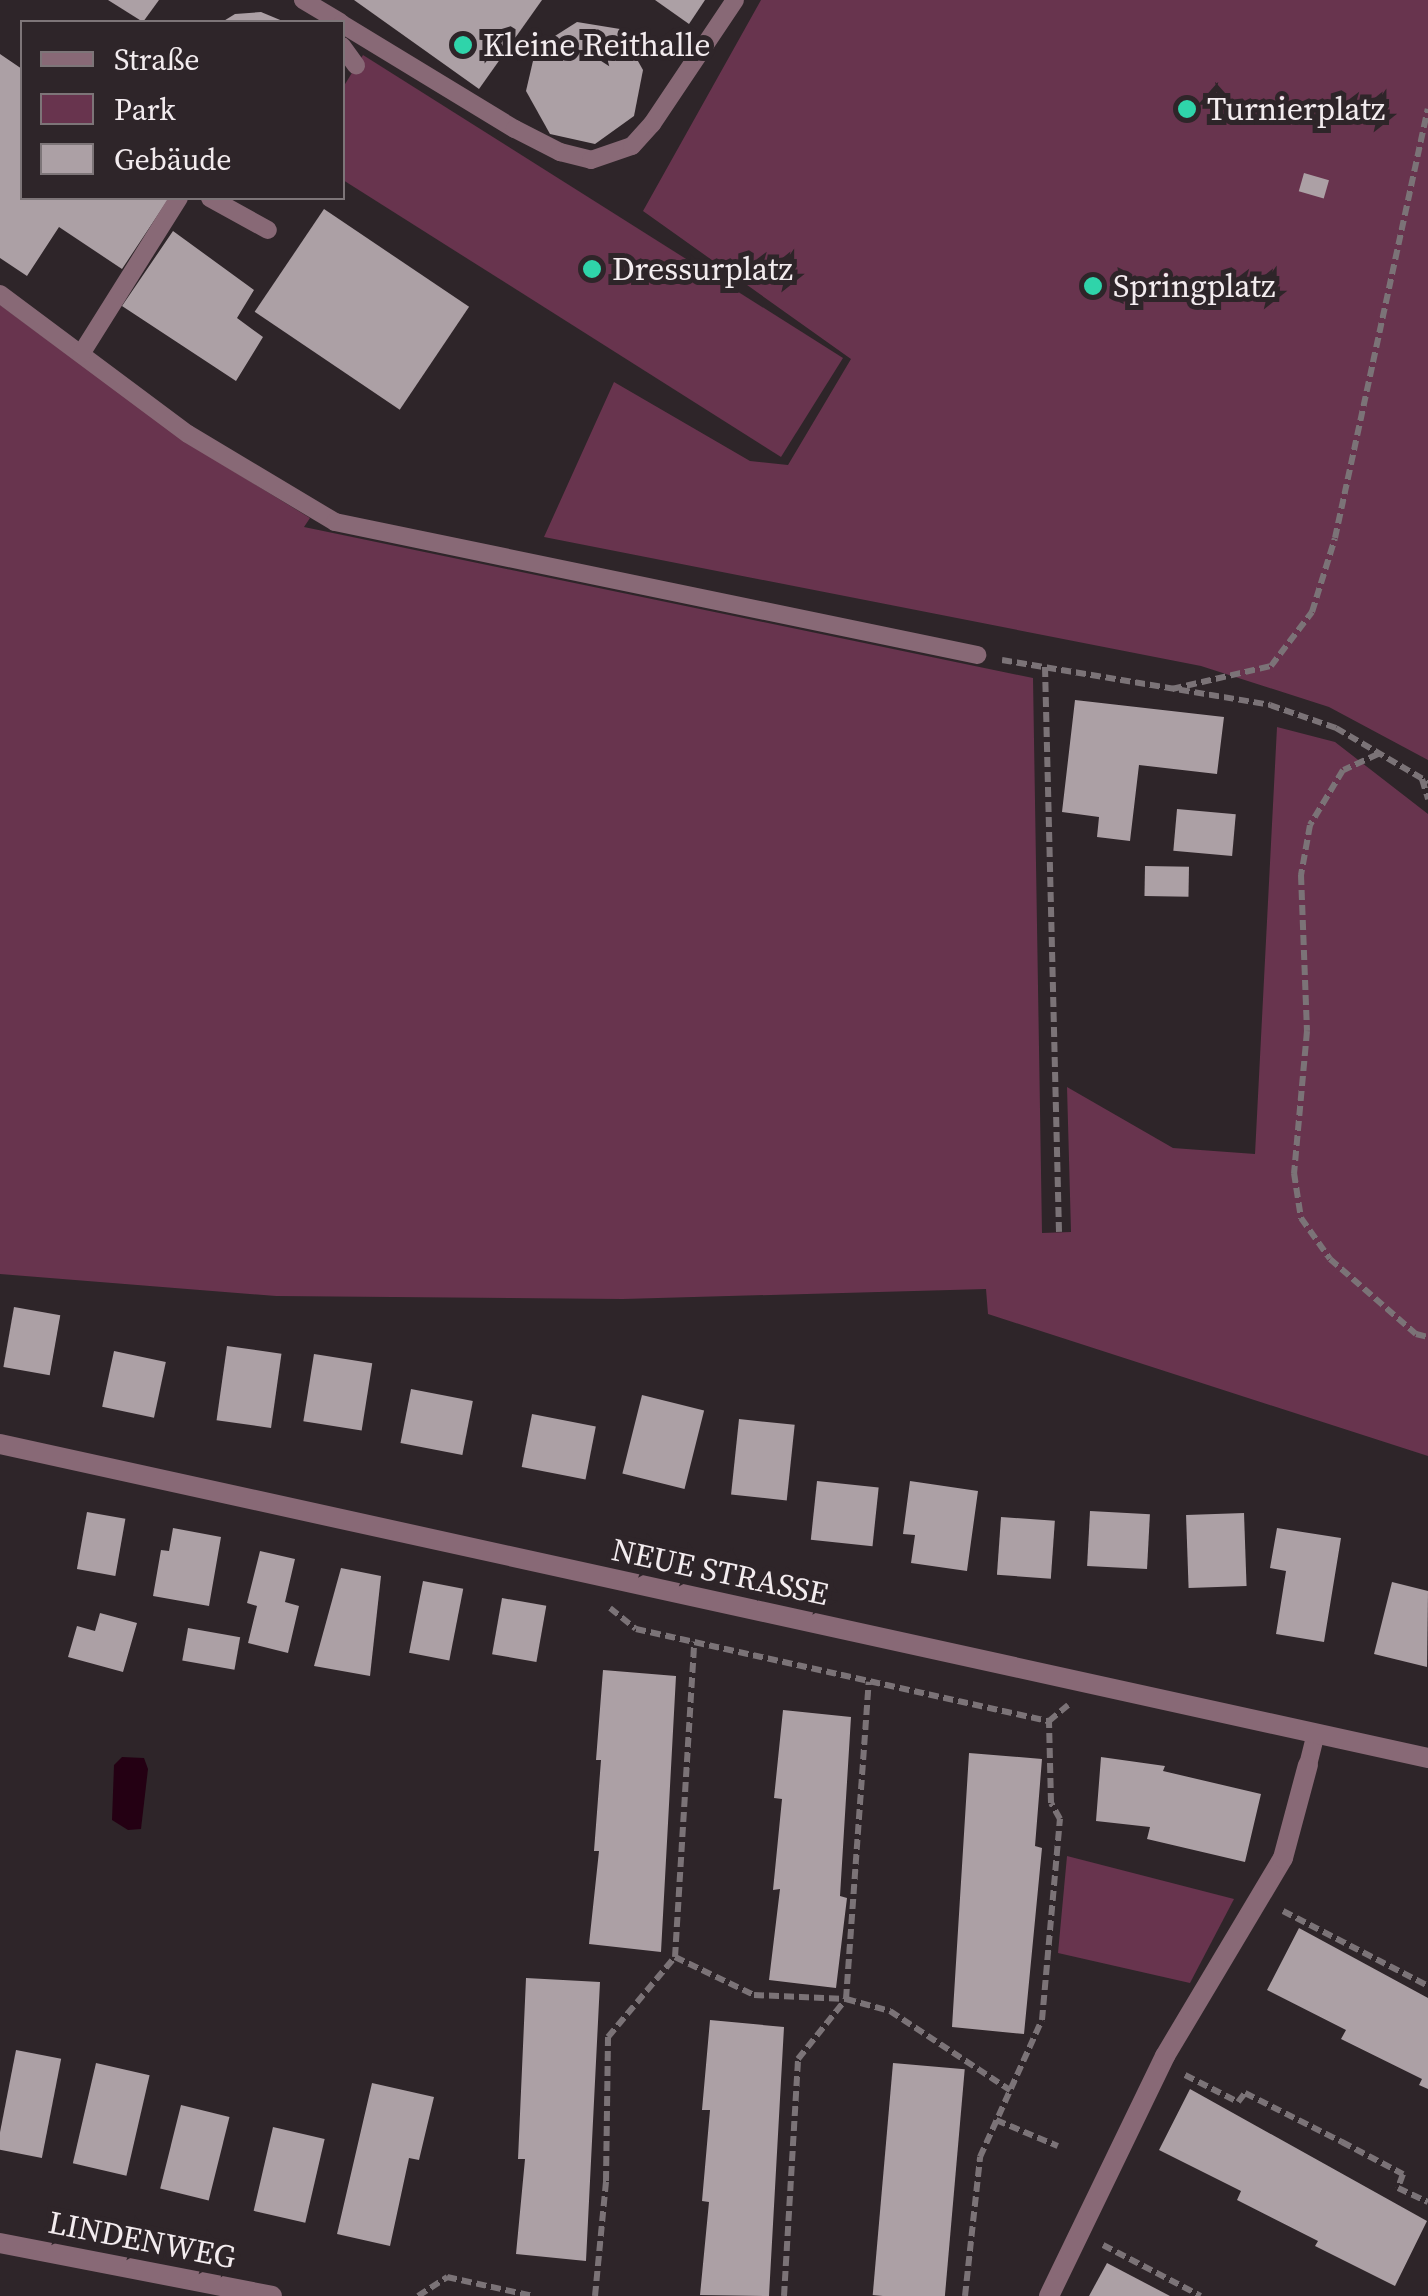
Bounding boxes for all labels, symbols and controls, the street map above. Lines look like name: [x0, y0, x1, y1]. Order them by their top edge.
legend: [20, 20, 345, 200]
place label: Kleine Reithalle: [483, 26, 711, 64]
marker: Kleine Reithalle: [452, 34, 474, 56]
text: Straße: [114, 39, 200, 80]
text: Park: [114, 89, 176, 130]
place label: Turnierplatz: [1207, 90, 1385, 128]
marker: Turnierplatz: [1176, 98, 1198, 120]
text: Gebäude: [114, 139, 232, 180]
place label: Dressurplatz: [612, 250, 793, 288]
marker: Dressurplatz: [581, 258, 603, 280]
place label: Springplatz: [1113, 267, 1276, 305]
marker: Springplatz: [1082, 275, 1104, 297]
street label: NEUE STRASSE: [608, 1530, 832, 1614]
street label: LINDENWEG: [45, 2203, 239, 2277]

